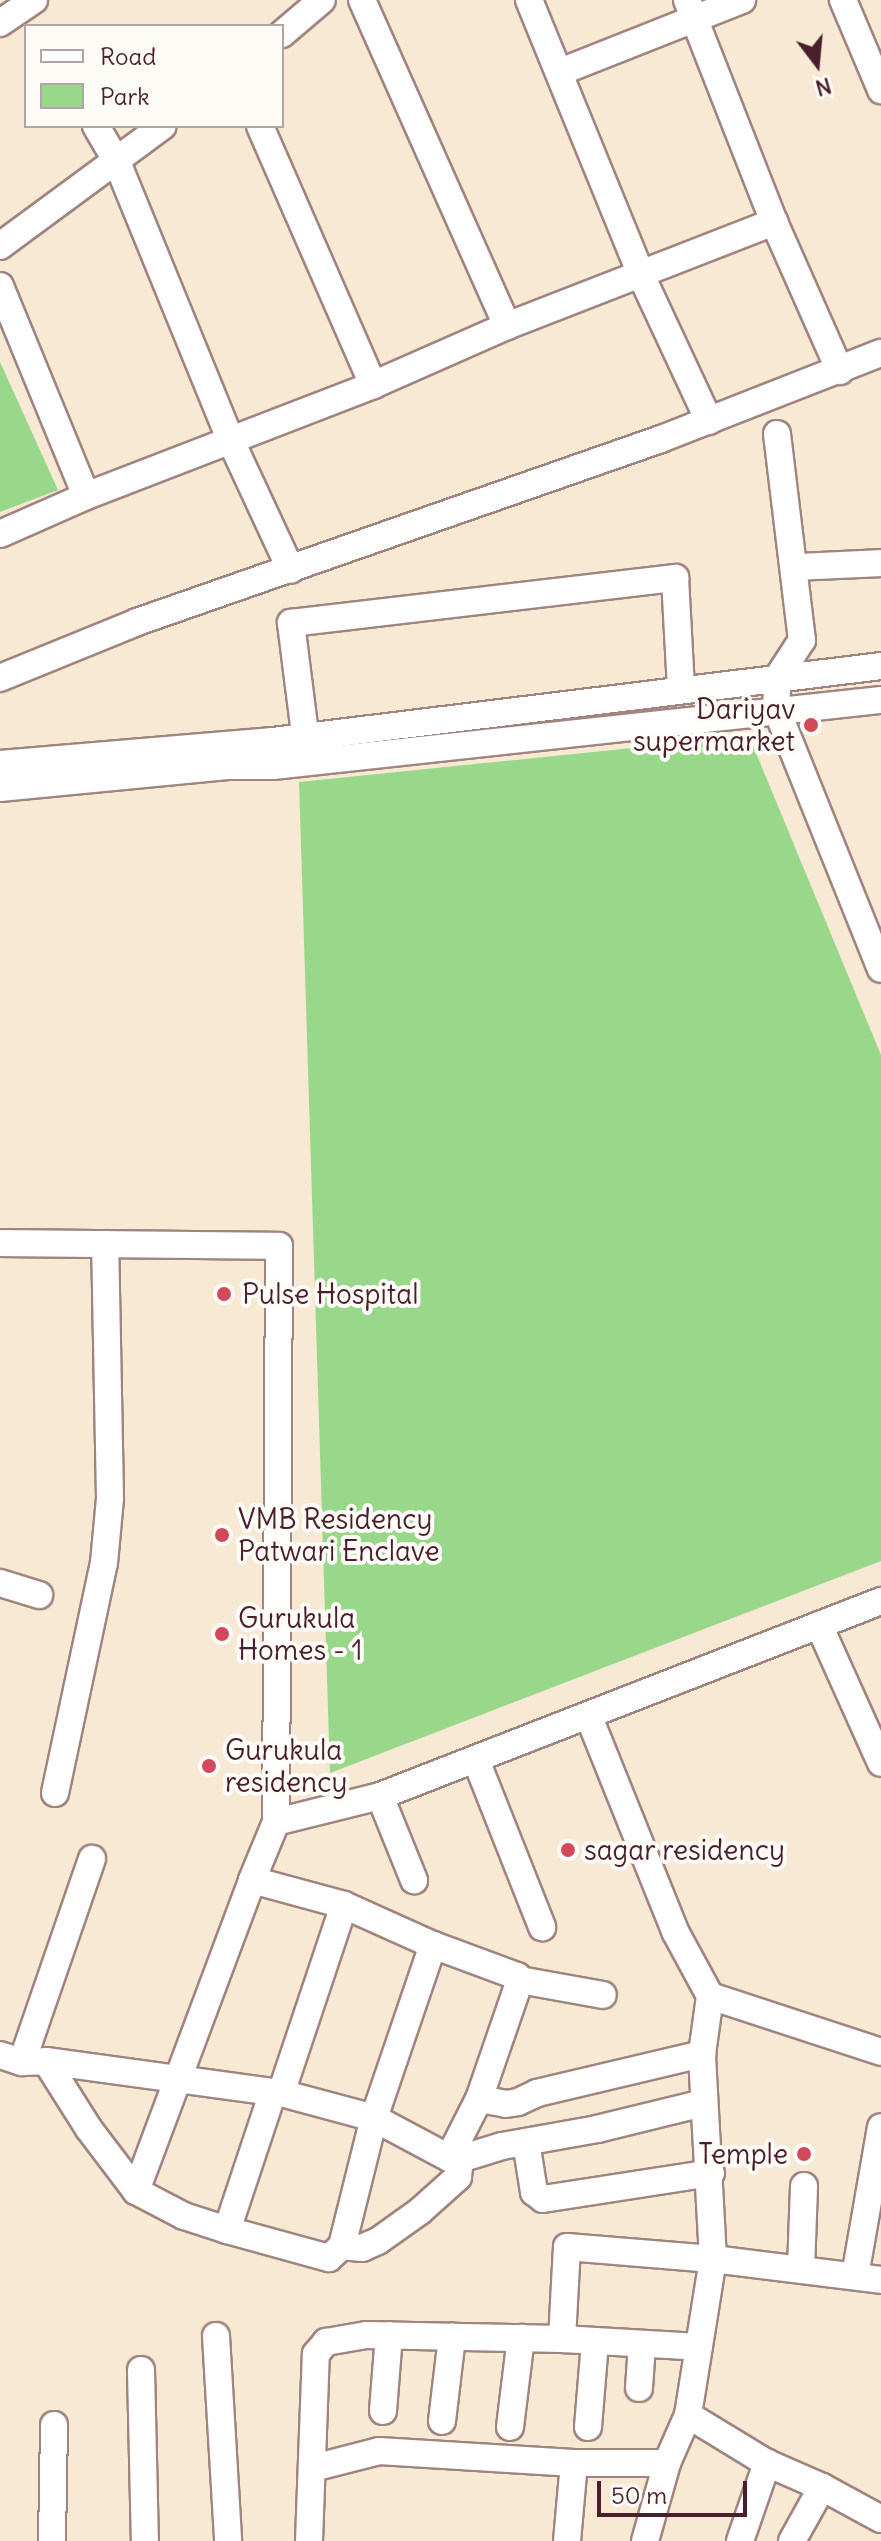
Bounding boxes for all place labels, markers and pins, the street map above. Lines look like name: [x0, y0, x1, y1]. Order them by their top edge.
place label: Dariyav supermarket: [633, 692, 795, 758]
marker: Dariyav supermarket: [802, 716, 820, 734]
place label: Pulse Hospital: [242, 1277, 418, 1311]
marker: Pulse Hospital: [213, 1283, 235, 1305]
place label: VMB Residency Patwari Enclave: [238, 1502, 440, 1568]
marker: VMB Residency Patwari Enclave: [213, 1526, 231, 1544]
place label: Gurukula Homes - 1: [238, 1601, 363, 1667]
marker: Gurukula Homes - 1: [213, 1625, 231, 1643]
place label: Gurukula residency: [225, 1733, 347, 1799]
marker: Gurukula residency: [200, 1757, 218, 1775]
place label: sagar residency: [584, 1833, 785, 1867]
marker: sagar residency: [559, 1841, 577, 1859]
place label: Temple: [698, 2137, 788, 2171]
marker: Temple: [795, 2145, 813, 2163]

